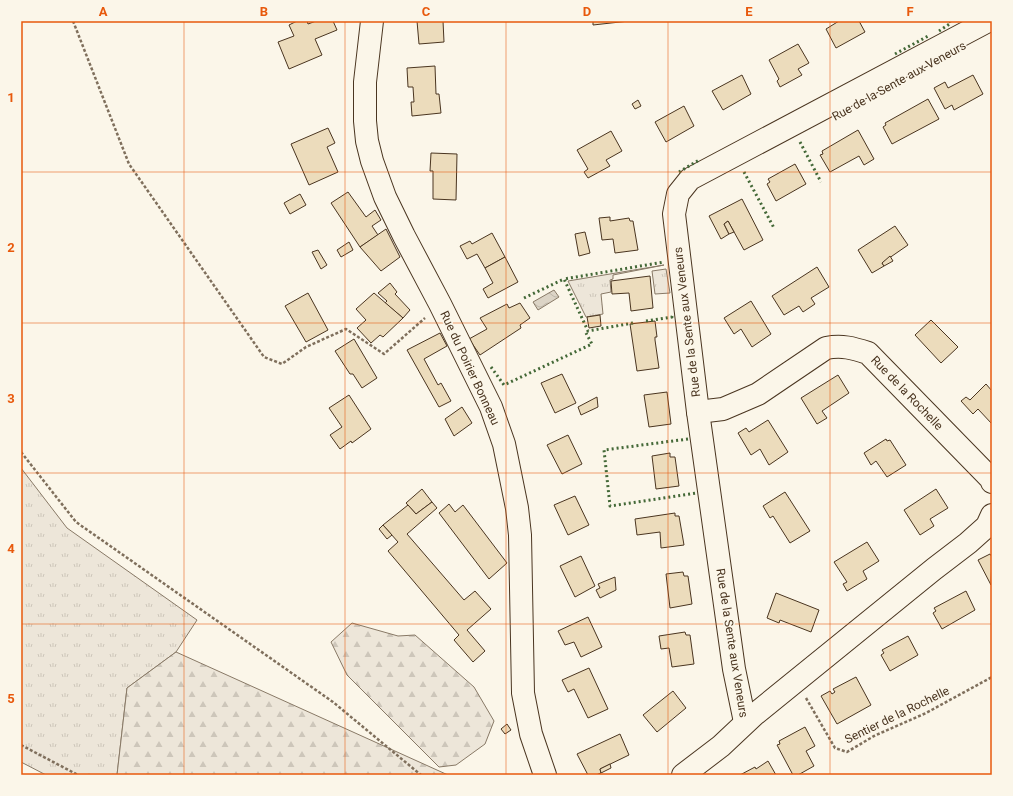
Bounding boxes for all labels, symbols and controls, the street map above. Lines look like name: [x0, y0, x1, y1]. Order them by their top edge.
text: A: [99, 4, 108, 19]
text: B: [260, 4, 268, 19]
text: C: [422, 4, 431, 19]
text: D: [583, 4, 591, 19]
text: E: [745, 4, 753, 19]
text: F: [906, 4, 914, 19]
street label: Rue de la Sente aux Veneurs: [830, 38, 968, 124]
text: 1: [7, 90, 15, 105]
text: 2: [7, 240, 15, 255]
street label: Rue de la Sente aux Veneurs: [671, 246, 703, 398]
street label: Rue du Poirier Bonneau: [437, 309, 503, 427]
street label: Rue de la Rochelle: [868, 353, 946, 433]
text: 3: [7, 391, 15, 406]
text: 4: [7, 541, 15, 556]
street label: Rue de la Sente aux Veneurs: [713, 567, 751, 719]
street label: Sentier de la Rochelle: [842, 684, 952, 746]
text: 5: [7, 691, 15, 706]

